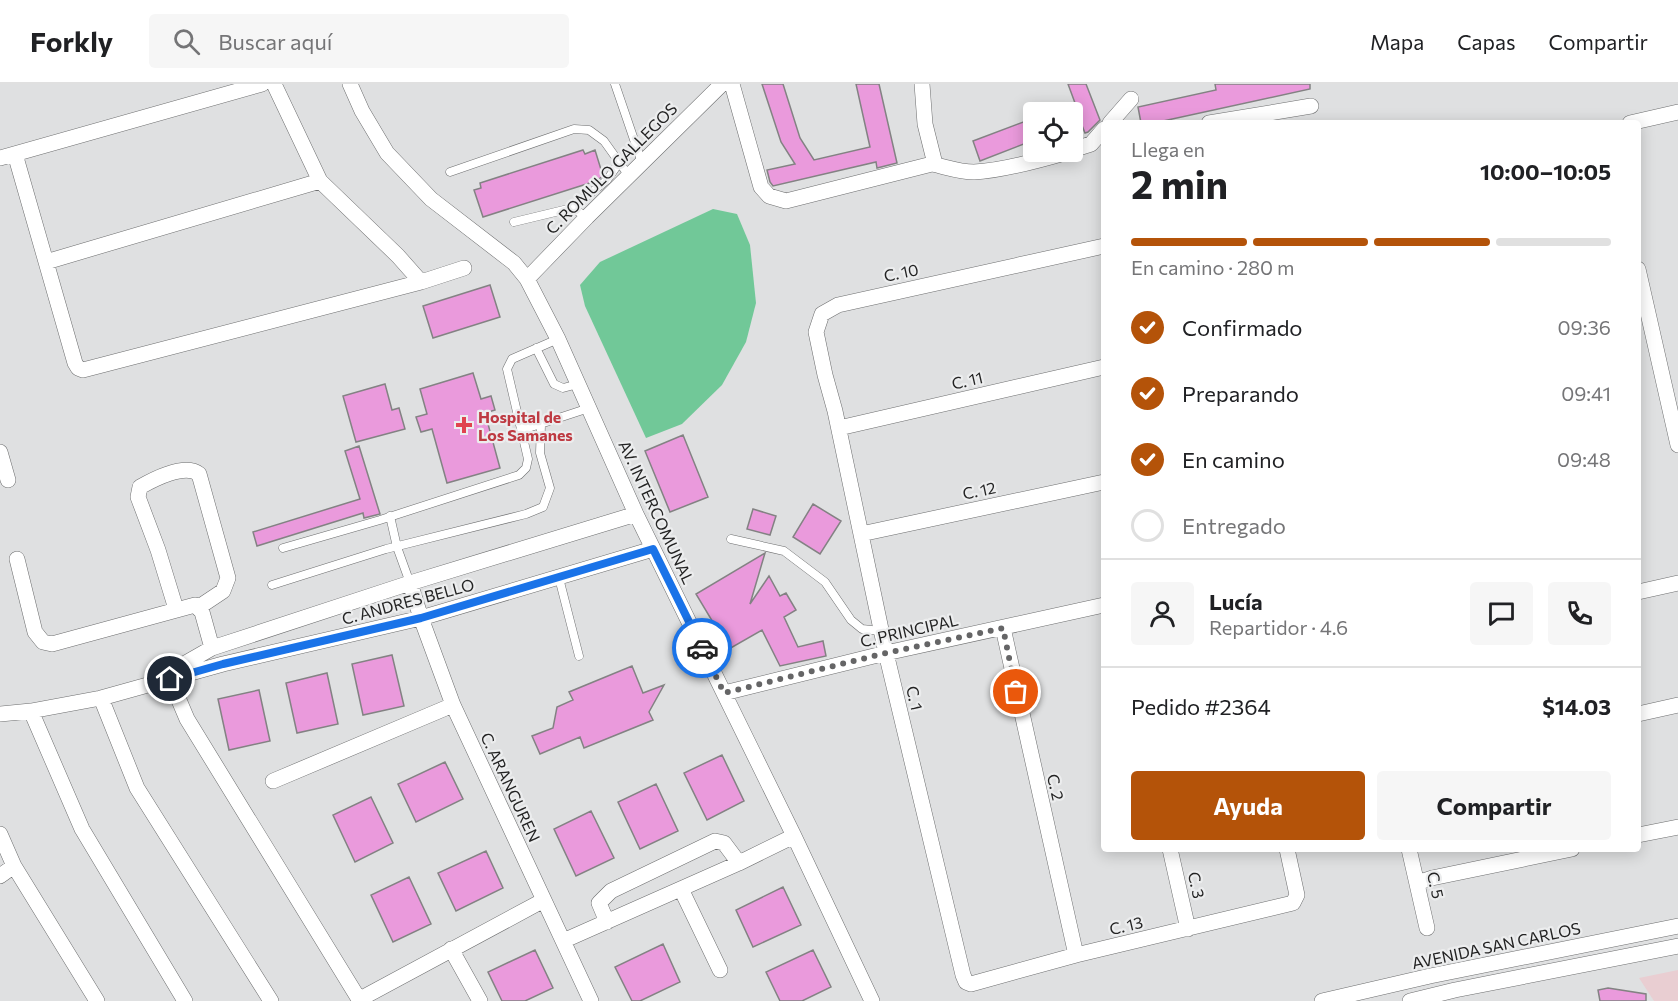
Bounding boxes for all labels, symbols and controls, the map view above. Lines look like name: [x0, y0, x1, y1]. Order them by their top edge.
search box: [149, 14, 569, 68]
text: Forkly: [30, 24, 113, 58]
icon: search: [170, 25, 203, 58]
text: Buscar aquí: [218, 28, 332, 55]
text: Mapa: [1370, 29, 1424, 54]
text: Capas: [1457, 29, 1516, 54]
text: Compartir: [1549, 29, 1648, 54]
street label: C. ROMULO GALLEGOS: [541, 98, 681, 238]
map controls: [1023, 102, 1083, 162]
button: locate: [1023, 102, 1083, 162]
text: Llega en: [1131, 137, 1205, 161]
text: 10:00–10:05: [1480, 158, 1611, 185]
text: 2 min: [1131, 159, 1228, 207]
text: En camino · 280 m: [1131, 255, 1294, 279]
street label: C. 10: [882, 259, 920, 285]
icon: check: [1131, 311, 1164, 344]
text: Confirmado: [1182, 314, 1303, 341]
text: 09:36: [1558, 315, 1611, 339]
street label: C. 11: [950, 367, 984, 393]
icon: check: [1131, 377, 1164, 410]
text: Preparando: [1182, 380, 1299, 407]
text: 09:41: [1561, 381, 1611, 405]
place label: Hospital de Los Samanes: [478, 407, 573, 444]
marker: Hospital de Los Samanes: [455, 416, 473, 434]
street label: AV. INTERCOMUNAL: [615, 437, 699, 587]
icon: check: [1131, 443, 1164, 476]
text: En camino: [1182, 446, 1285, 473]
text: 09:48: [1557, 447, 1611, 471]
street label: C. 12: [961, 477, 997, 503]
text: Entregado: [1182, 512, 1286, 539]
street label: C. ANDRES BELLO: [340, 574, 476, 628]
button: person: [1131, 582, 1194, 645]
button: chat: [1470, 582, 1533, 645]
button: phone: [1548, 582, 1611, 645]
text: Lucía: [1209, 588, 1263, 615]
street label: C. PRINCIPAL: [858, 610, 960, 650]
text: Repartidor · 4.6: [1209, 615, 1348, 639]
courier: [672, 618, 732, 678]
icon: car: [686, 632, 719, 665]
pin: [144, 653, 195, 704]
icon: home: [153, 662, 186, 695]
pin: [990, 666, 1041, 717]
icon: bag: [999, 675, 1032, 708]
street label: C. 1: [903, 684, 927, 712]
text: Pedido #2364: [1131, 693, 1271, 720]
text: $14.03: [1542, 693, 1611, 720]
street label: C. ARANGUREN: [477, 729, 545, 845]
button: Ayuda: [1131, 771, 1365, 840]
button: Compartir: [1377, 771, 1611, 840]
street label: C. 2: [1044, 772, 1068, 802]
street label: C. 3: [1185, 870, 1209, 900]
street label: C. 5: [1424, 870, 1448, 900]
street label: C. 13: [1107, 912, 1145, 938]
street label: AVENIDA SAN CARLOS: [1410, 918, 1582, 972]

